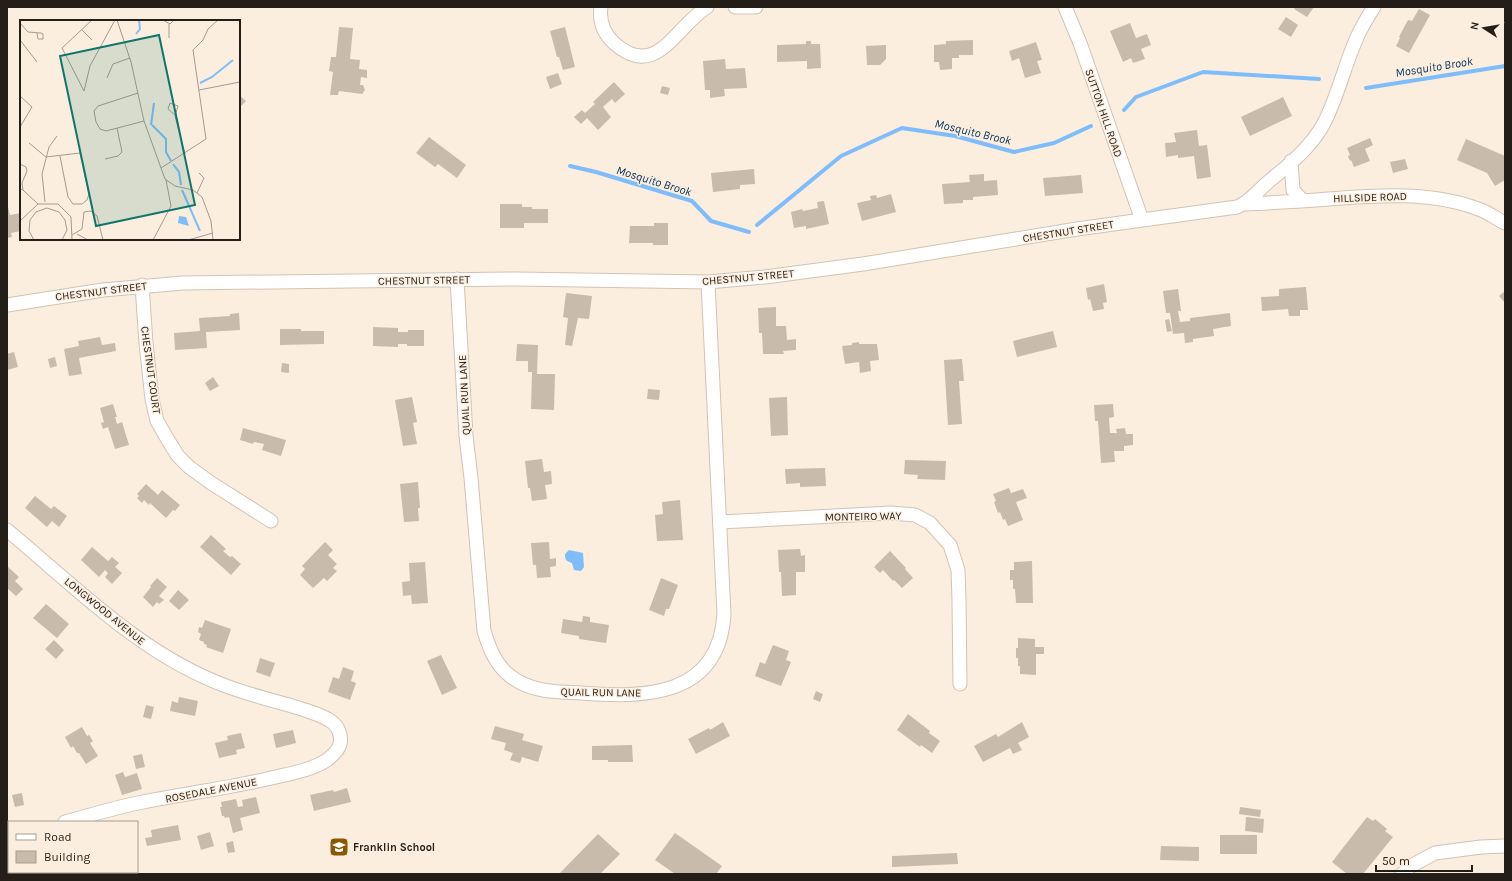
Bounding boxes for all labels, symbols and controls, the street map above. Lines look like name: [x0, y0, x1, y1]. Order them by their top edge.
north arrow: [1464, 8, 1504, 48]
inset map: [20, 20, 240, 240]
text: N: [1468, 21, 1482, 31]
water label: Mosquito Brook: [1394, 54, 1475, 80]
street label: SUTTON HILL ROAD: [1082, 67, 1125, 159]
water label: Mosquito Brook: [933, 116, 1013, 148]
water label: Mosquito Brook: [615, 163, 694, 199]
street label: HILLSIDE ROAD: [1333, 190, 1407, 205]
street label: CHESTNUT STREET: [1022, 218, 1115, 245]
street label: CHESTNUT STREET: [702, 267, 795, 288]
street label: CHESTNUT STREET: [378, 273, 471, 288]
street label: CHESTNUT STREET: [55, 279, 148, 304]
street label: CHESTNUT COURT: [138, 325, 163, 415]
street label: QUAIL RUN LANE: [456, 354, 473, 436]
street label: MONTEIRO WAY: [825, 509, 901, 524]
street label: LONGWOOD AVENUE: [62, 575, 148, 648]
street label: QUAIL RUN LANE: [561, 685, 641, 700]
street label: ROSEDALE AVENUE: [164, 775, 258, 806]
legend: [8, 821, 138, 873]
text: Road: [44, 830, 72, 844]
school or university icon: Franklin School: [328, 836, 350, 858]
place label: Franklin School: [353, 841, 435, 854]
scale bar: [1376, 847, 1472, 873]
text: Building: [44, 850, 91, 864]
text: 50 m: [1382, 854, 1410, 868]

